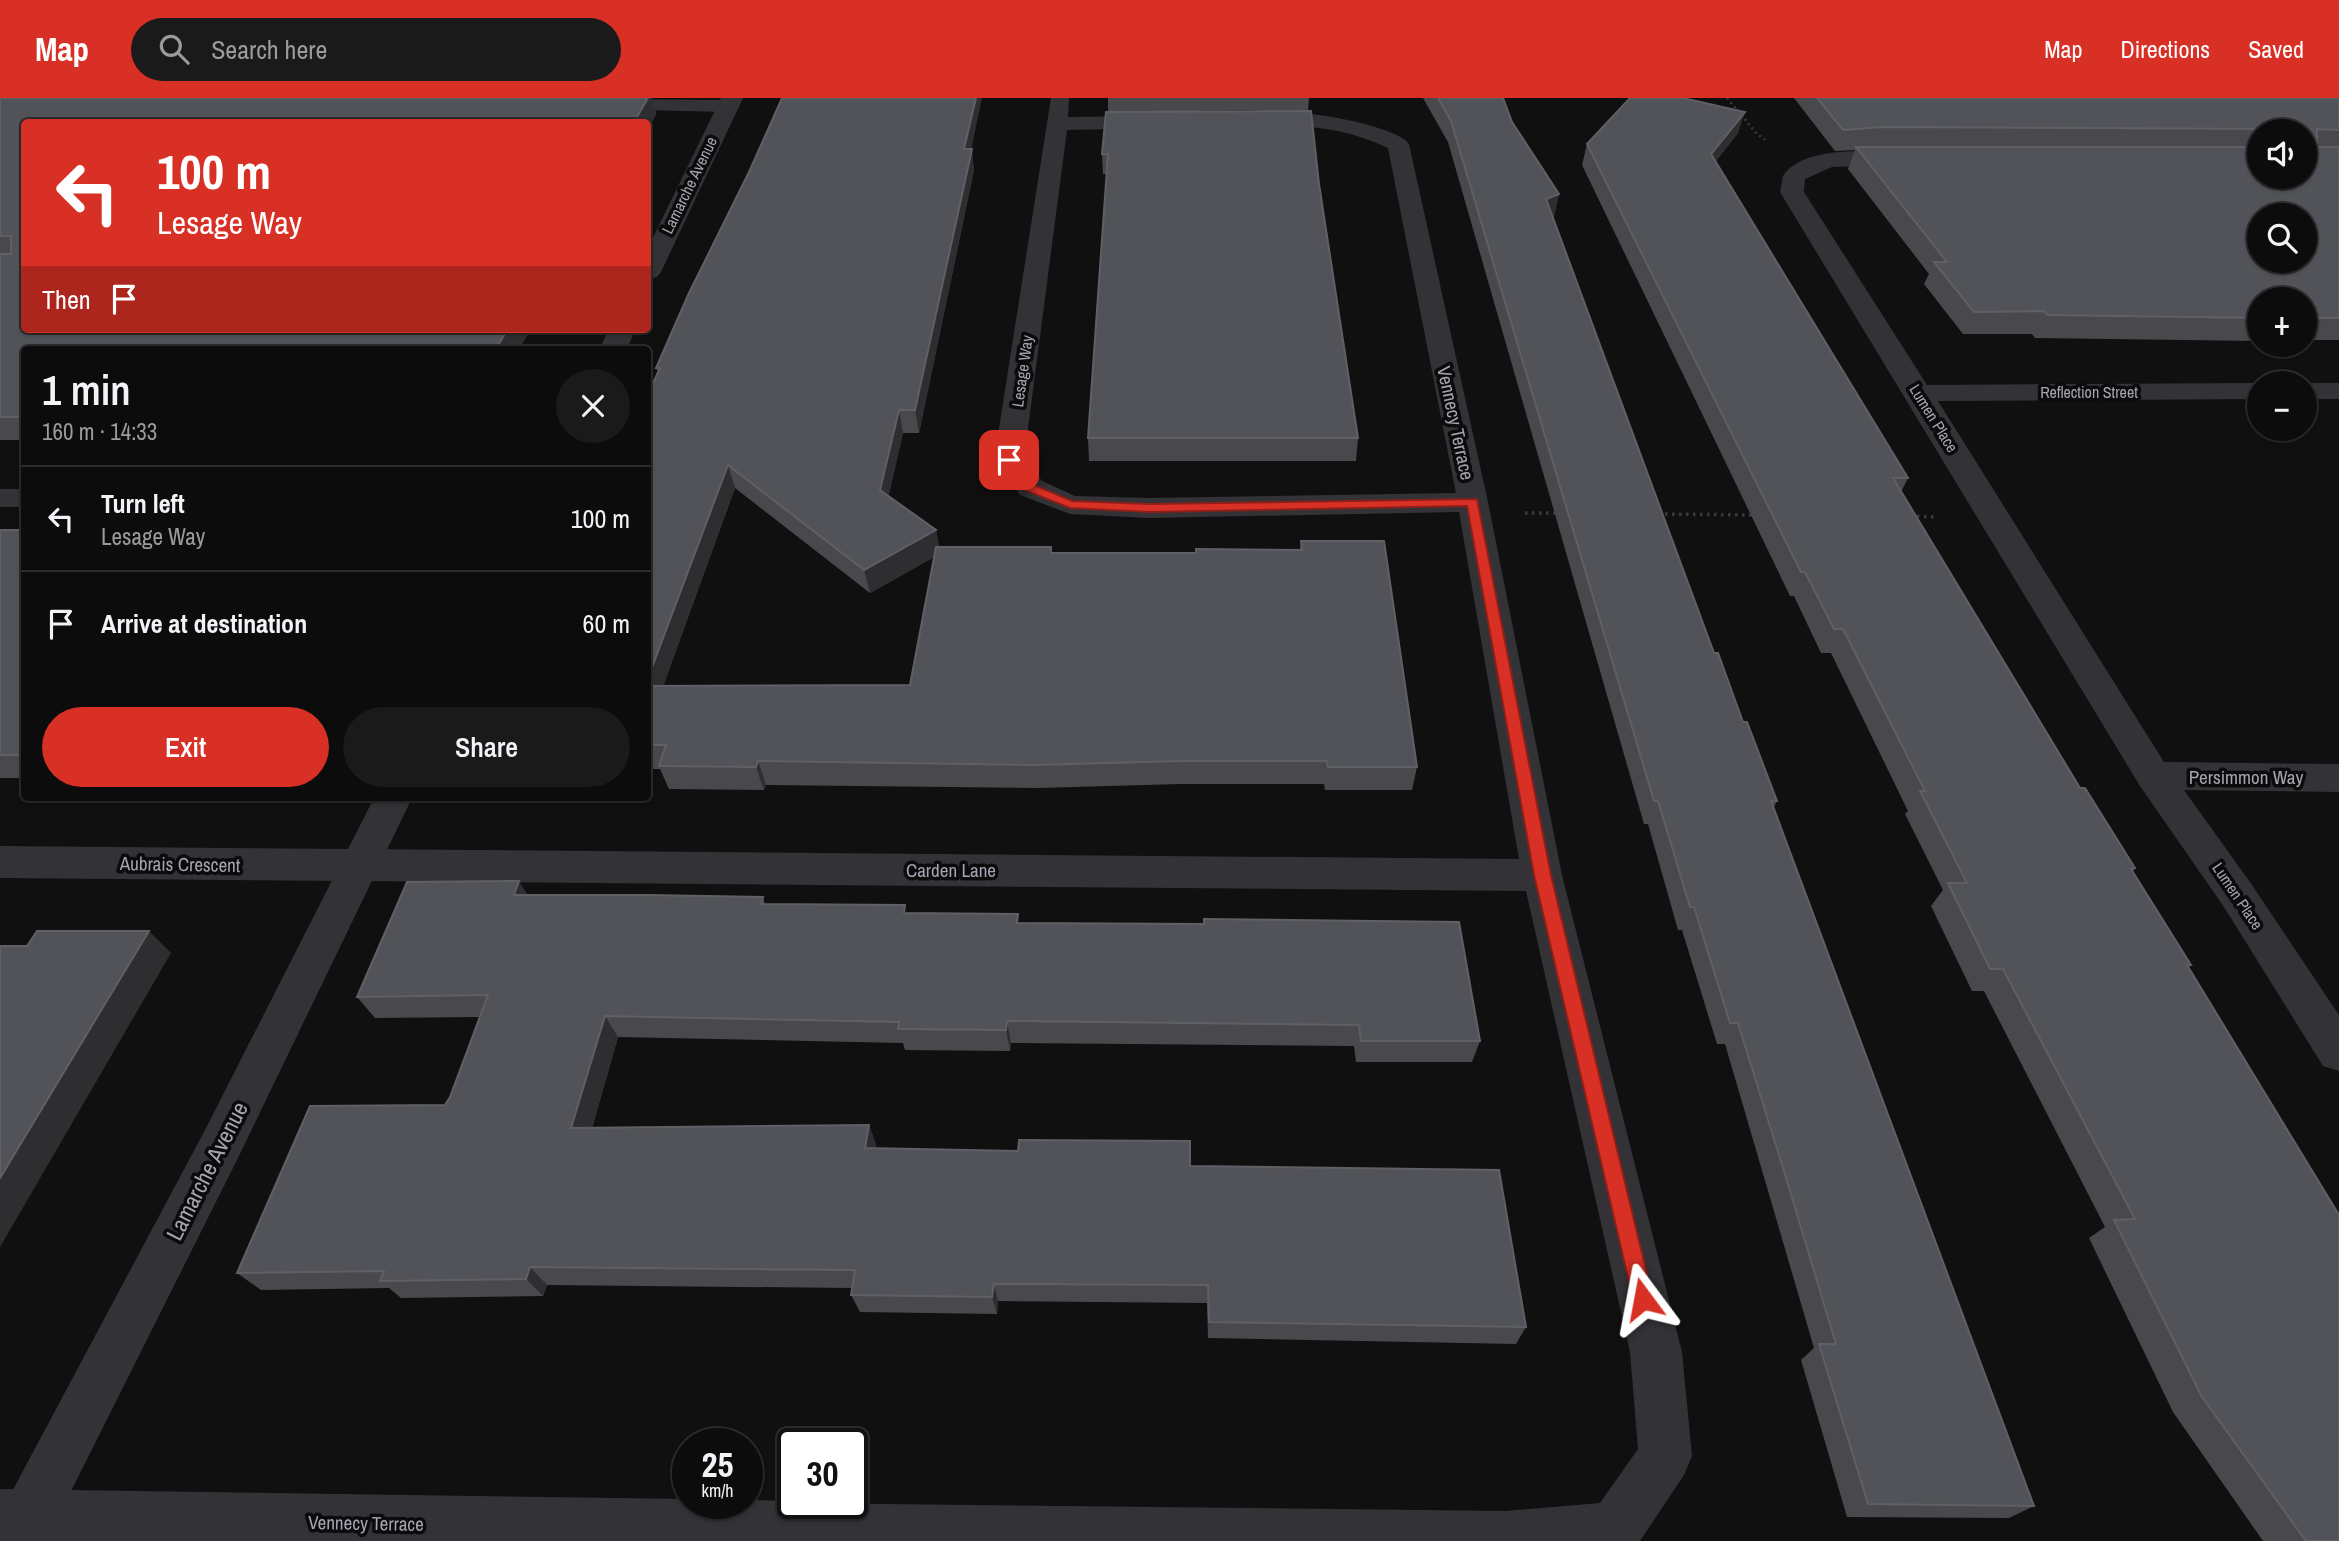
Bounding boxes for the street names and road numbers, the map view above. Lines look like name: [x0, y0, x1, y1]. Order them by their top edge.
street label: Lamarche Avenue: [656, 133, 722, 237]
street label: Lesage Way: [1006, 333, 1038, 408]
street label: Vennecy Terrace: [1431, 364, 1481, 482]
street label: Lumen Place: [1904, 380, 1964, 456]
street label: Reflection Street: [2040, 381, 2138, 403]
street label: Persimmon Way: [2189, 764, 2303, 790]
street label: Aubrais Crescent: [119, 850, 241, 878]
street label: Carden Lane: [906, 857, 996, 883]
street label: Lumen Place: [2207, 858, 2269, 934]
street label: Lamarche Avenue: [158, 1096, 255, 1245]
street label: Vennecy Terrace: [308, 1509, 424, 1537]

